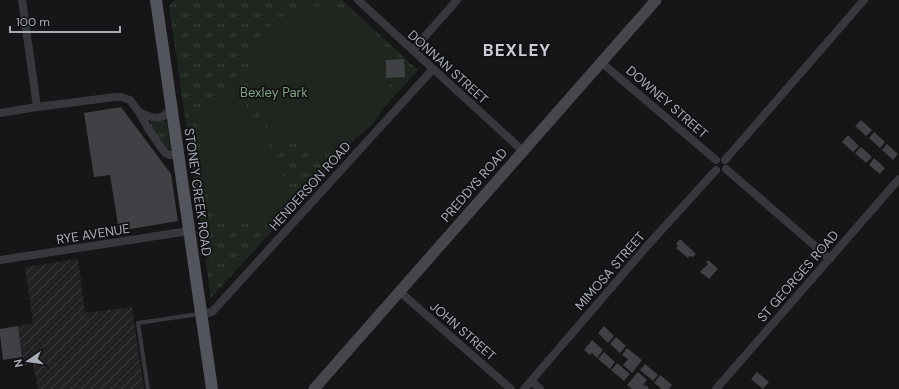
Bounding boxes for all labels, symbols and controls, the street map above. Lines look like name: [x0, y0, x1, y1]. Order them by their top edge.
scale bar: [10, 8, 120, 34]
text: 100 m: [16, 14, 50, 30]
street label: DONNAN STREET: [404, 26, 492, 108]
district label: BEXLEY: [483, 39, 551, 61]
street label: DOWNEY STREET: [623, 62, 711, 142]
park label: Bexley Park: [240, 84, 308, 101]
street label: STONEY CREEK ROAD: [181, 127, 215, 257]
street label: HENDERSON ROAD: [266, 138, 354, 234]
street label: PREDDYS ROAD: [437, 144, 511, 226]
street label: RYE AVENUE: [55, 220, 131, 248]
street label: ST GEORGES ROAD: [754, 227, 842, 325]
street label: MIMOSA STREET: [571, 228, 649, 314]
street label: JOHN STREET: [426, 298, 500, 364]
north arrow: [8, 341, 48, 381]
text: N: [11, 358, 26, 369]

